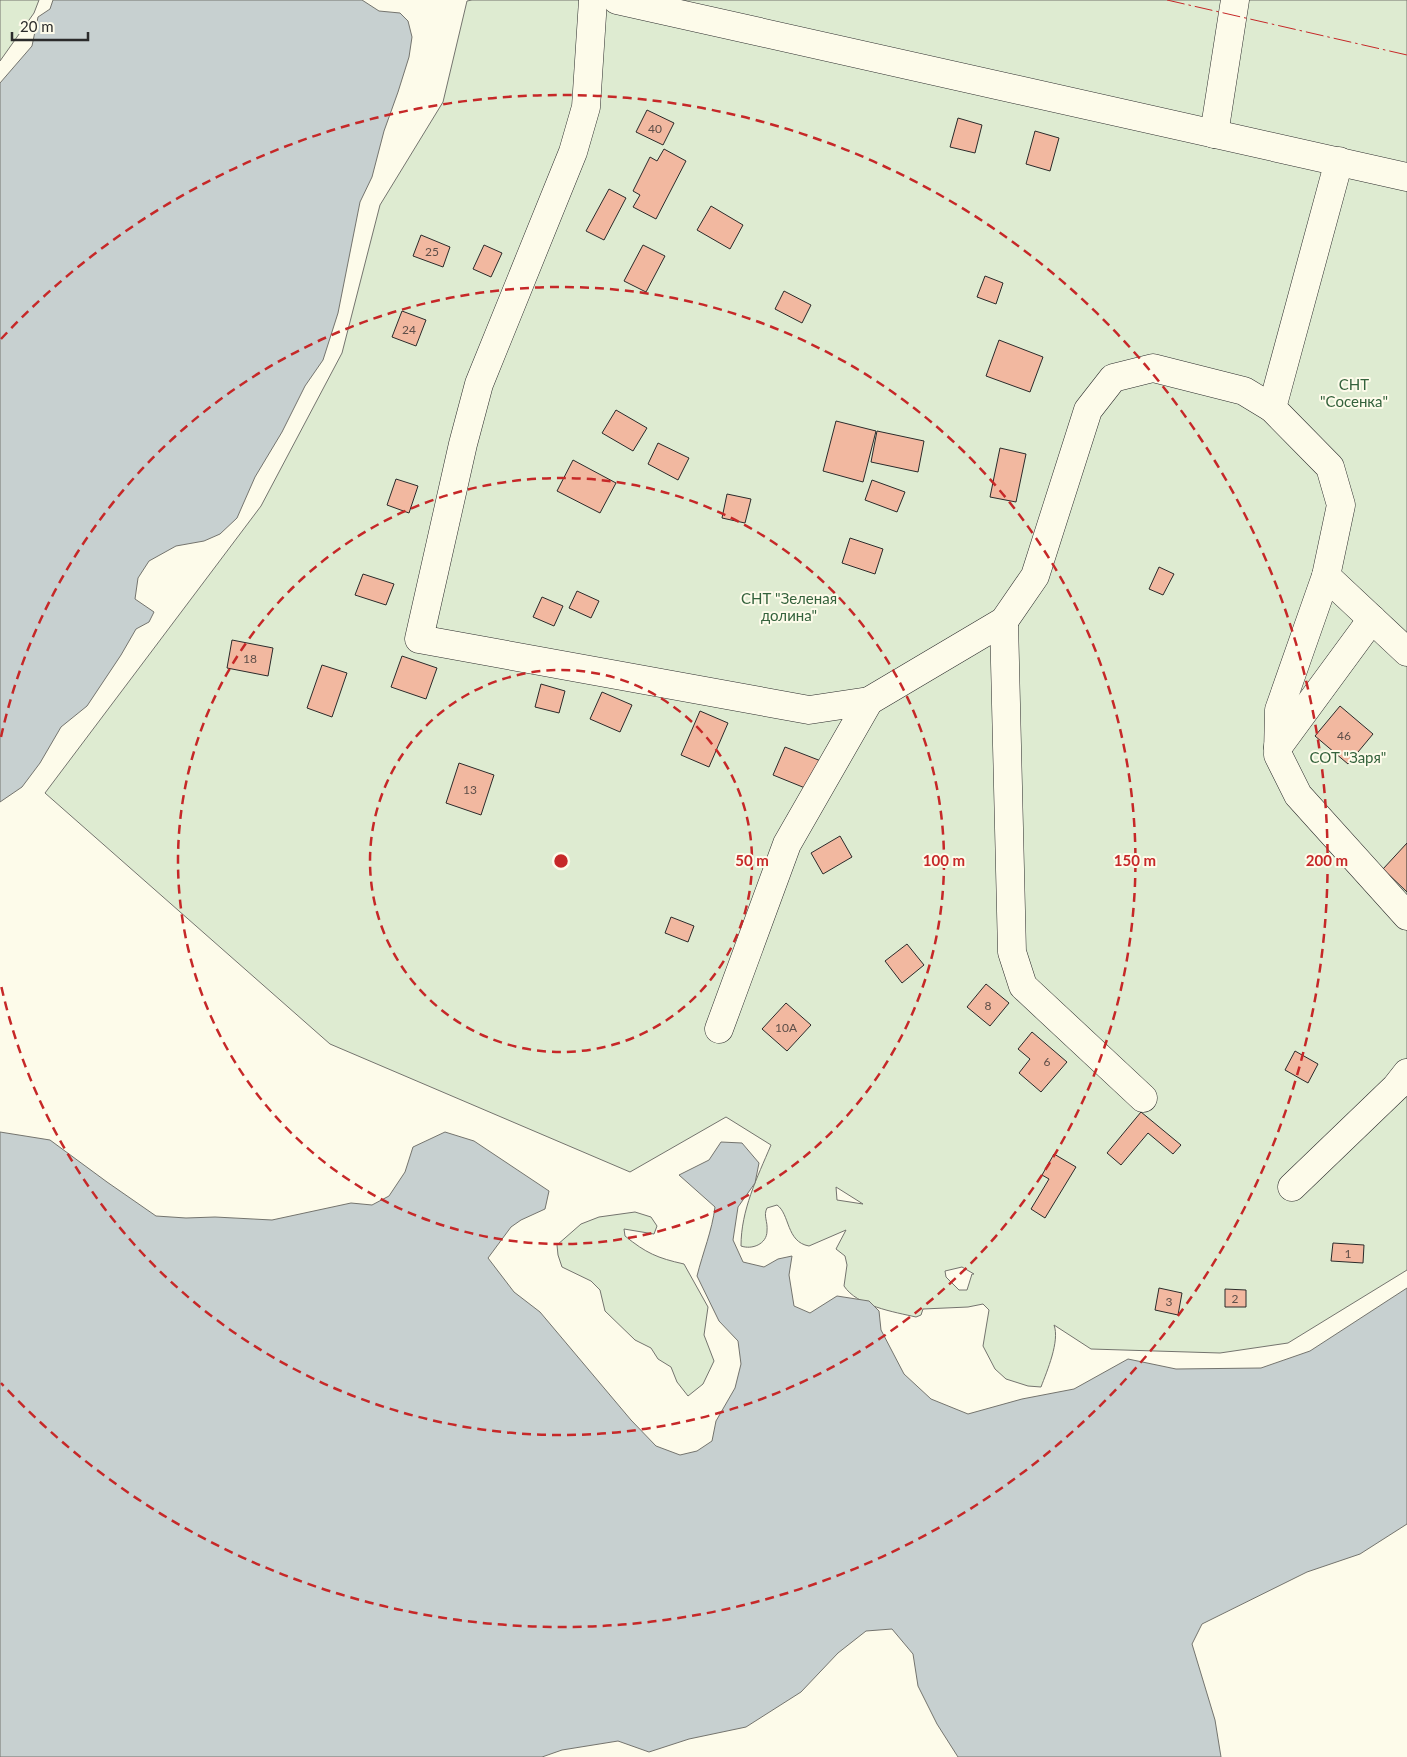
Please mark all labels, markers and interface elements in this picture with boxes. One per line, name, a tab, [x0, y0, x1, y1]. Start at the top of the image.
scale bar	[12, 10, 89, 42]
text: 20 m	[20, 17, 54, 35]
house number: 40	[648, 121, 662, 136]
house number: 25	[425, 244, 439, 259]
house number: 24	[402, 322, 416, 337]
park label: СНТ "Сосенка"	[1320, 375, 1388, 410]
park label: СНТ "Зеленая долина"	[741, 589, 837, 624]
house number: 18	[243, 651, 257, 666]
house number: 46	[1337, 728, 1351, 743]
park label: СОТ "Заря"	[1310, 748, 1386, 766]
house number: 13	[463, 782, 477, 797]
text: 50 m	[735, 851, 769, 869]
text: 100 m	[923, 851, 965, 869]
text: 150 m	[1114, 851, 1156, 869]
text: 200 m	[1306, 851, 1348, 869]
centre of rings	[552, 852, 570, 870]
house number: 8	[985, 998, 992, 1013]
house number: 10А	[775, 1020, 798, 1035]
house number: 6	[1044, 1054, 1051, 1069]
house number: 1	[1345, 1246, 1352, 1261]
house number: 2	[1232, 1291, 1239, 1306]
house number: 3	[1166, 1294, 1173, 1309]

